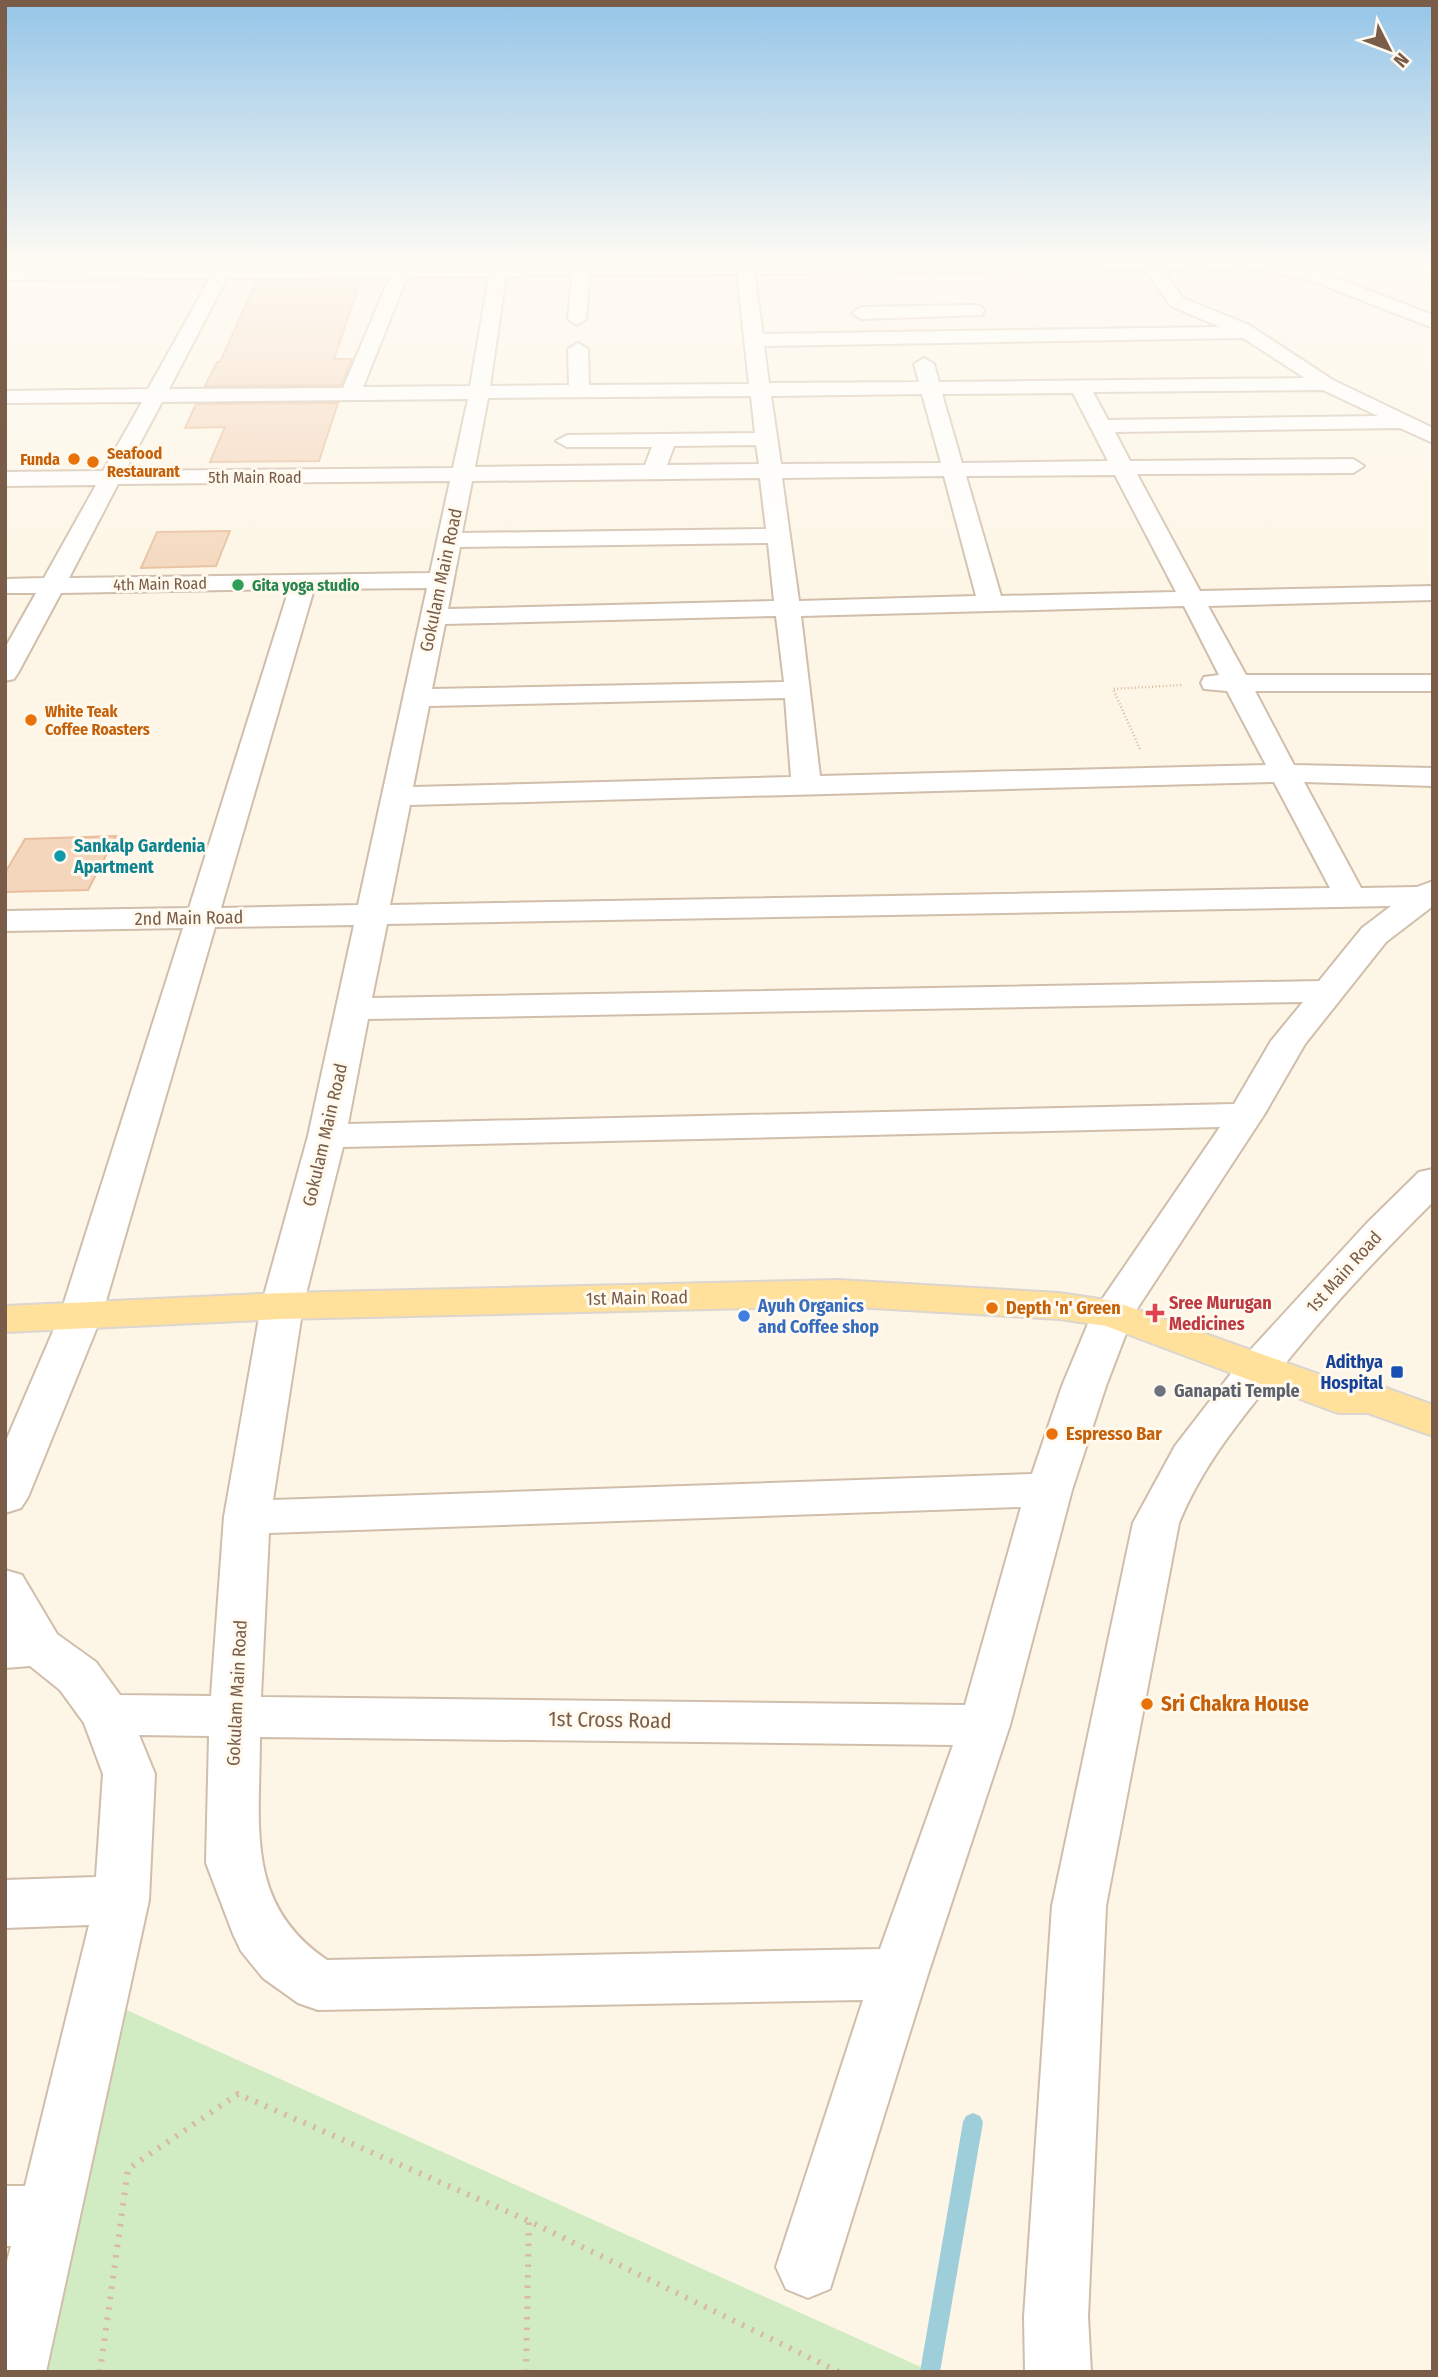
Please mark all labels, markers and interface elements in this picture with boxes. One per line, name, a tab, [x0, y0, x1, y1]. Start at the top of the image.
north arrow	[1354, 14, 1424, 84]
text: N	[1389, 48, 1414, 72]
place label: Seafood Restaurant	[107, 444, 180, 481]
place label: Funda	[20, 450, 60, 469]
marker: Funda	[66, 451, 82, 467]
marker: Seafood Restaurant	[85, 454, 101, 470]
street label: 5th Main Road	[208, 468, 302, 487]
street label: Gokulam Main Road	[415, 506, 467, 654]
street label: 4th Main Road	[113, 574, 207, 594]
place label: Gita yoga studio	[252, 576, 360, 595]
marker: Gita yoga studio	[230, 577, 246, 593]
place label: White Teak Coffee Roasters	[45, 702, 150, 739]
marker: White Teak Coffee Roasters	[23, 712, 39, 728]
place label: Sankalp Gardenia Apartment	[73, 835, 205, 878]
marker: Sankalp Gardenia Apartment	[52, 848, 68, 864]
street label: 2nd Main Road	[135, 906, 243, 930]
street label: Gokulam Main Road	[298, 1061, 352, 1209]
street label: 1st Main Road	[1302, 1227, 1386, 1317]
street label: 1st Main Road	[586, 1286, 688, 1310]
place label: Sree Murugan Medicines	[1169, 1292, 1272, 1335]
place label: Ayuh Organics and Coffee shop	[757, 1295, 879, 1338]
place label: Depth 'n' Green	[1006, 1297, 1121, 1319]
marker: Depth 'n' Green	[984, 1300, 1000, 1316]
marker: Sree Murugan Medicines	[1147, 1305, 1163, 1321]
marker: Ayuh Organics and Coffee shop	[736, 1308, 752, 1324]
place label: Adithya Hospital	[1320, 1351, 1383, 1394]
marker: Adithya Hospital	[1389, 1364, 1405, 1380]
place label: Ganapati Temple	[1174, 1380, 1300, 1402]
marker: Ganapati Temple	[1152, 1383, 1168, 1399]
place label: Espresso Bar	[1066, 1423, 1162, 1445]
marker: Espresso Bar	[1044, 1426, 1060, 1442]
street label: Gokulam Main Road	[222, 1619, 252, 1767]
place label: Sri Chakra House	[1161, 1691, 1309, 1717]
marker: Sri Chakra House	[1139, 1696, 1155, 1712]
street label: 1st Cross Road	[548, 1706, 672, 1734]

